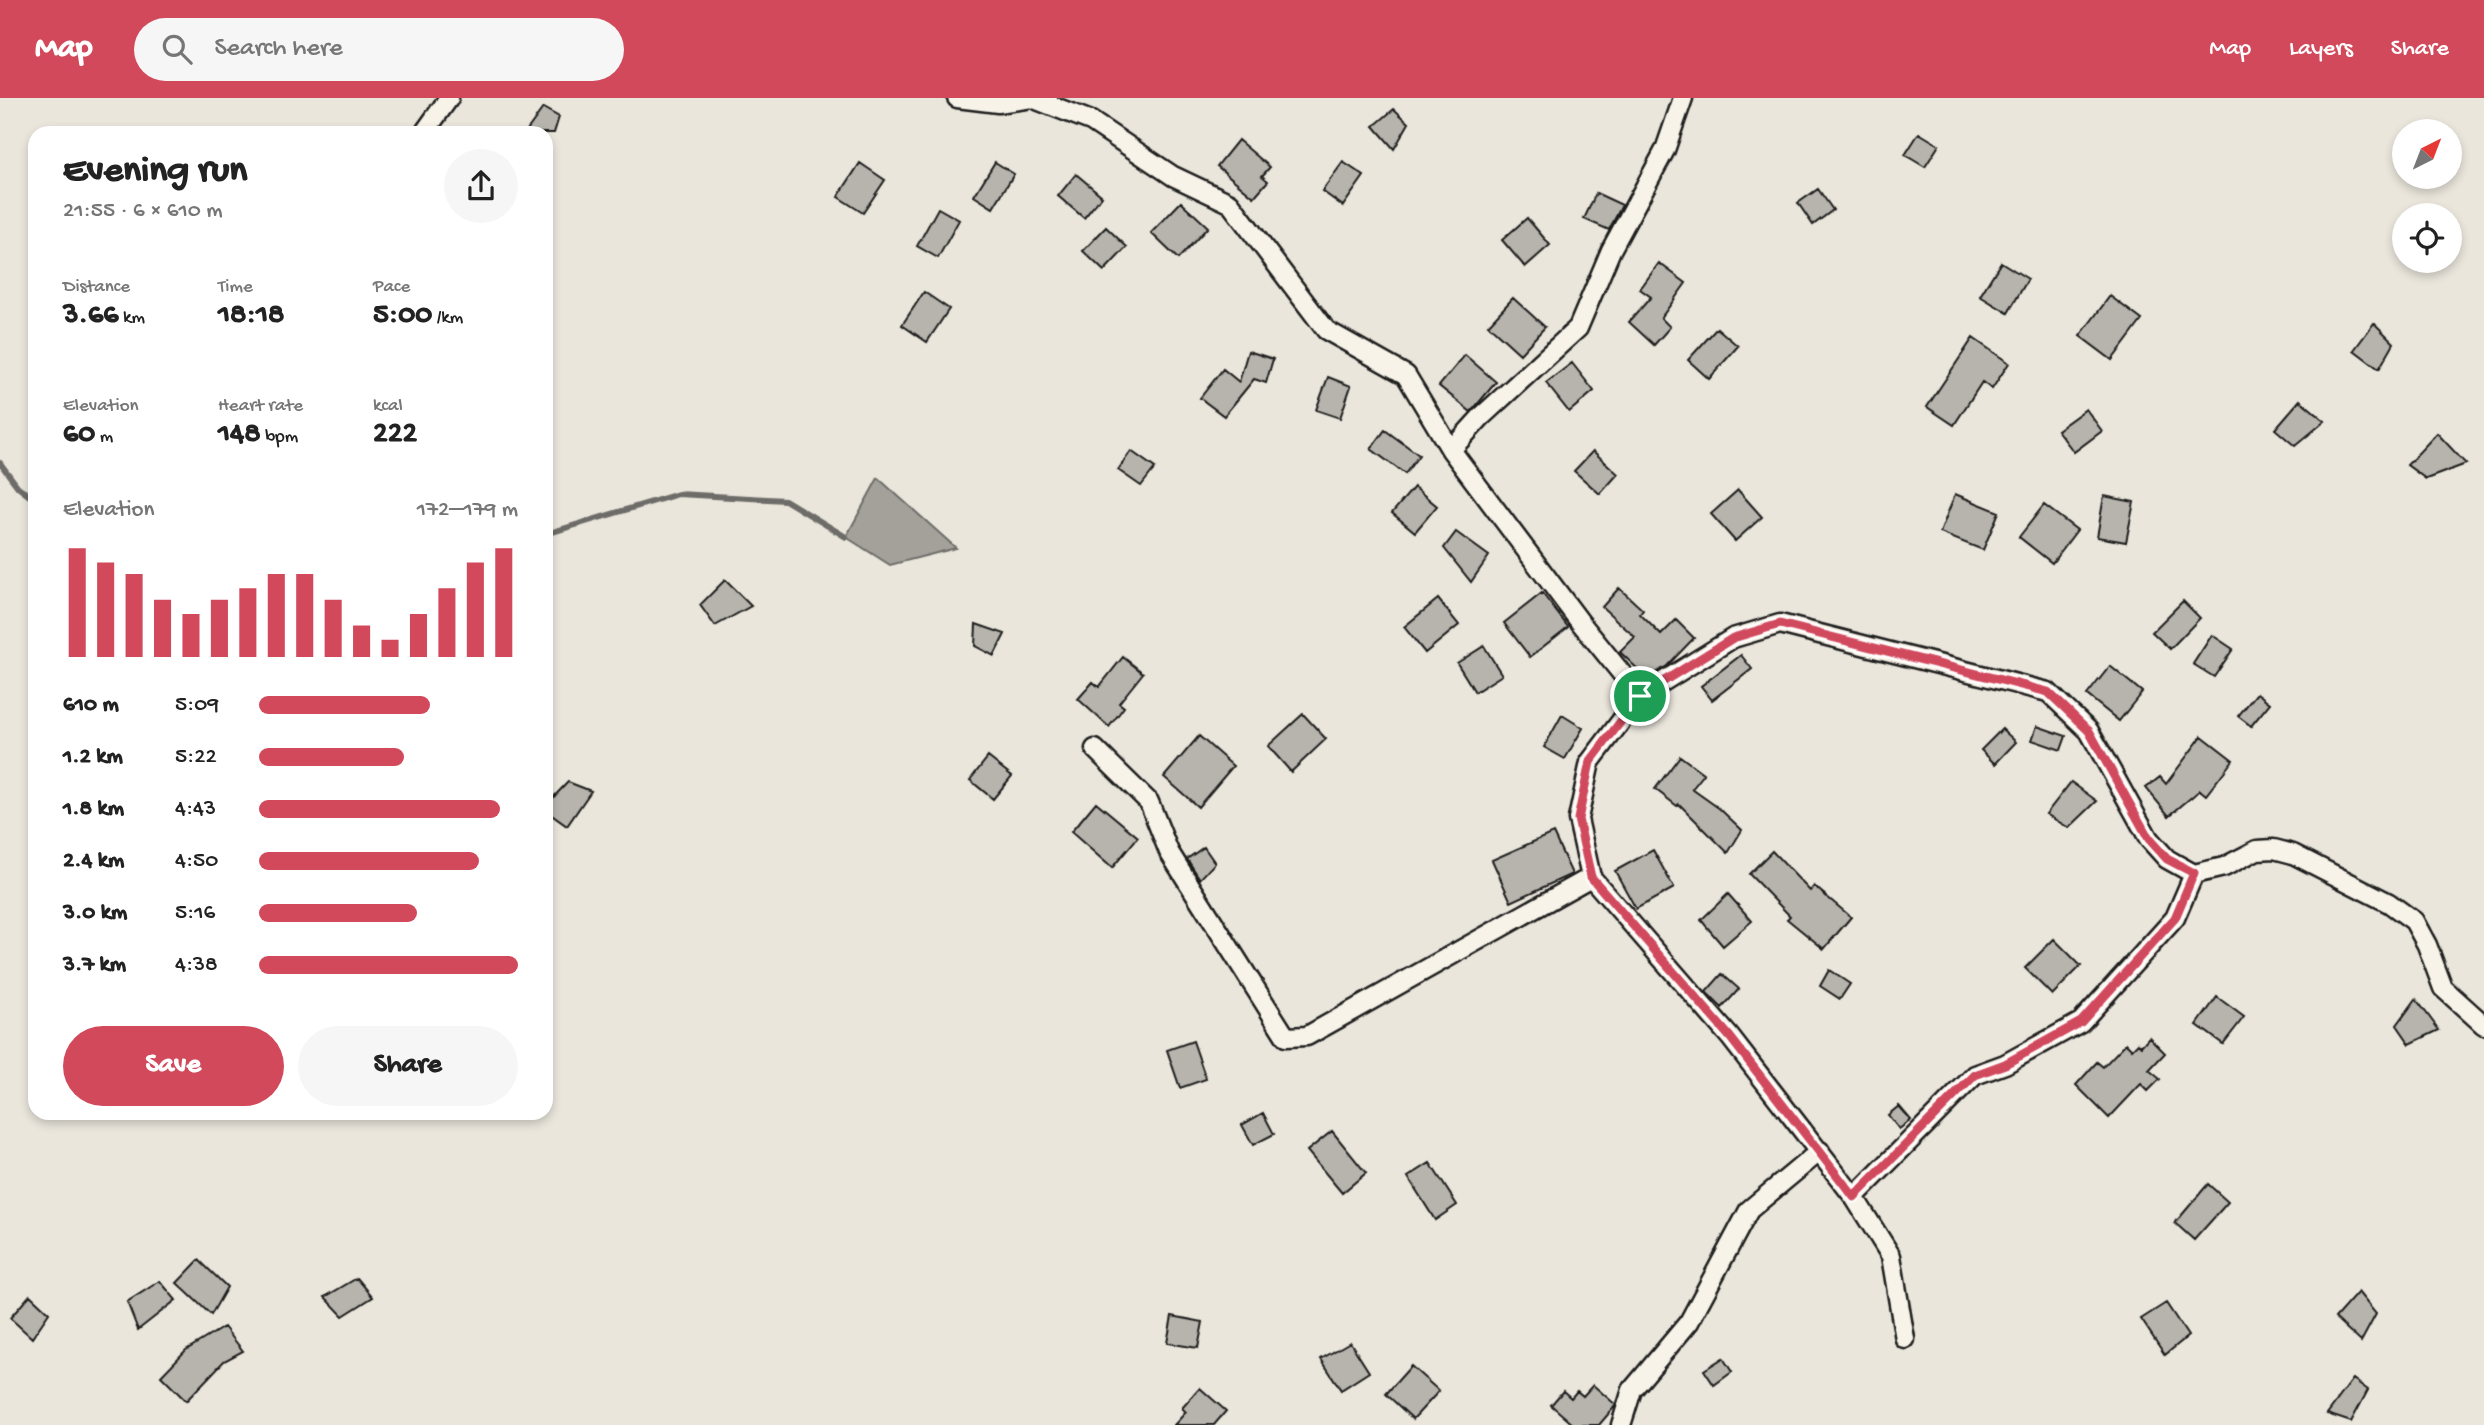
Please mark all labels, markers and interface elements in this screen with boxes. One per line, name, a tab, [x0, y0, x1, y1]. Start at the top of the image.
search box	[134, 18, 624, 81]
text: Map	[35, 30, 92, 68]
icon: search	[158, 30, 196, 68]
text: Search here	[214, 34, 343, 65]
text: Map	[2209, 35, 2251, 64]
text: Layers	[2289, 35, 2353, 64]
text: Share	[2391, 35, 2449, 64]
north arrow	[2392, 119, 2462, 189]
map controls	[2392, 119, 2462, 273]
button: share	[444, 149, 518, 223]
text: Evening run	[63, 150, 247, 194]
text: 21:55 · 6 × 610 m	[63, 198, 223, 225]
button: locate	[2392, 203, 2462, 273]
text: Distance	[63, 276, 130, 299]
text: Time	[218, 276, 253, 299]
text: Pace	[373, 276, 410, 299]
text: 3.66	[63, 299, 118, 334]
text: 18:18	[218, 299, 285, 334]
text: 5:00	[373, 299, 432, 334]
text: km	[118, 307, 145, 330]
text: /km	[432, 307, 463, 330]
text: Elevation	[63, 395, 139, 418]
text: Heart rate	[218, 395, 303, 418]
text: kcal	[373, 395, 403, 418]
text: 60	[63, 418, 95, 453]
text: 148	[218, 418, 261, 453]
text: 222	[373, 418, 417, 453]
text: m	[95, 426, 113, 449]
text: bpm	[261, 426, 298, 449]
text: Elevation	[63, 497, 154, 524]
text: 172–179 m	[417, 497, 518, 524]
pin	[1610, 666, 1670, 726]
icon: arrive	[1621, 677, 1659, 715]
text: 610 m	[63, 692, 119, 719]
text: 5:09	[175, 692, 219, 719]
text: 1.2 km	[63, 744, 123, 771]
text: 5:22	[175, 744, 217, 771]
text: 1.8 km	[63, 796, 124, 823]
text: 4:43	[175, 796, 216, 823]
text: 2.4 km	[63, 848, 124, 875]
text: 4:50	[175, 848, 218, 875]
text: 3.0 km	[63, 900, 127, 927]
text: 5:16	[175, 900, 215, 927]
text: 3.7 km	[63, 952, 126, 979]
text: 4:38	[175, 952, 218, 979]
button: Save	[63, 1026, 284, 1106]
button: Share	[298, 1026, 518, 1106]

